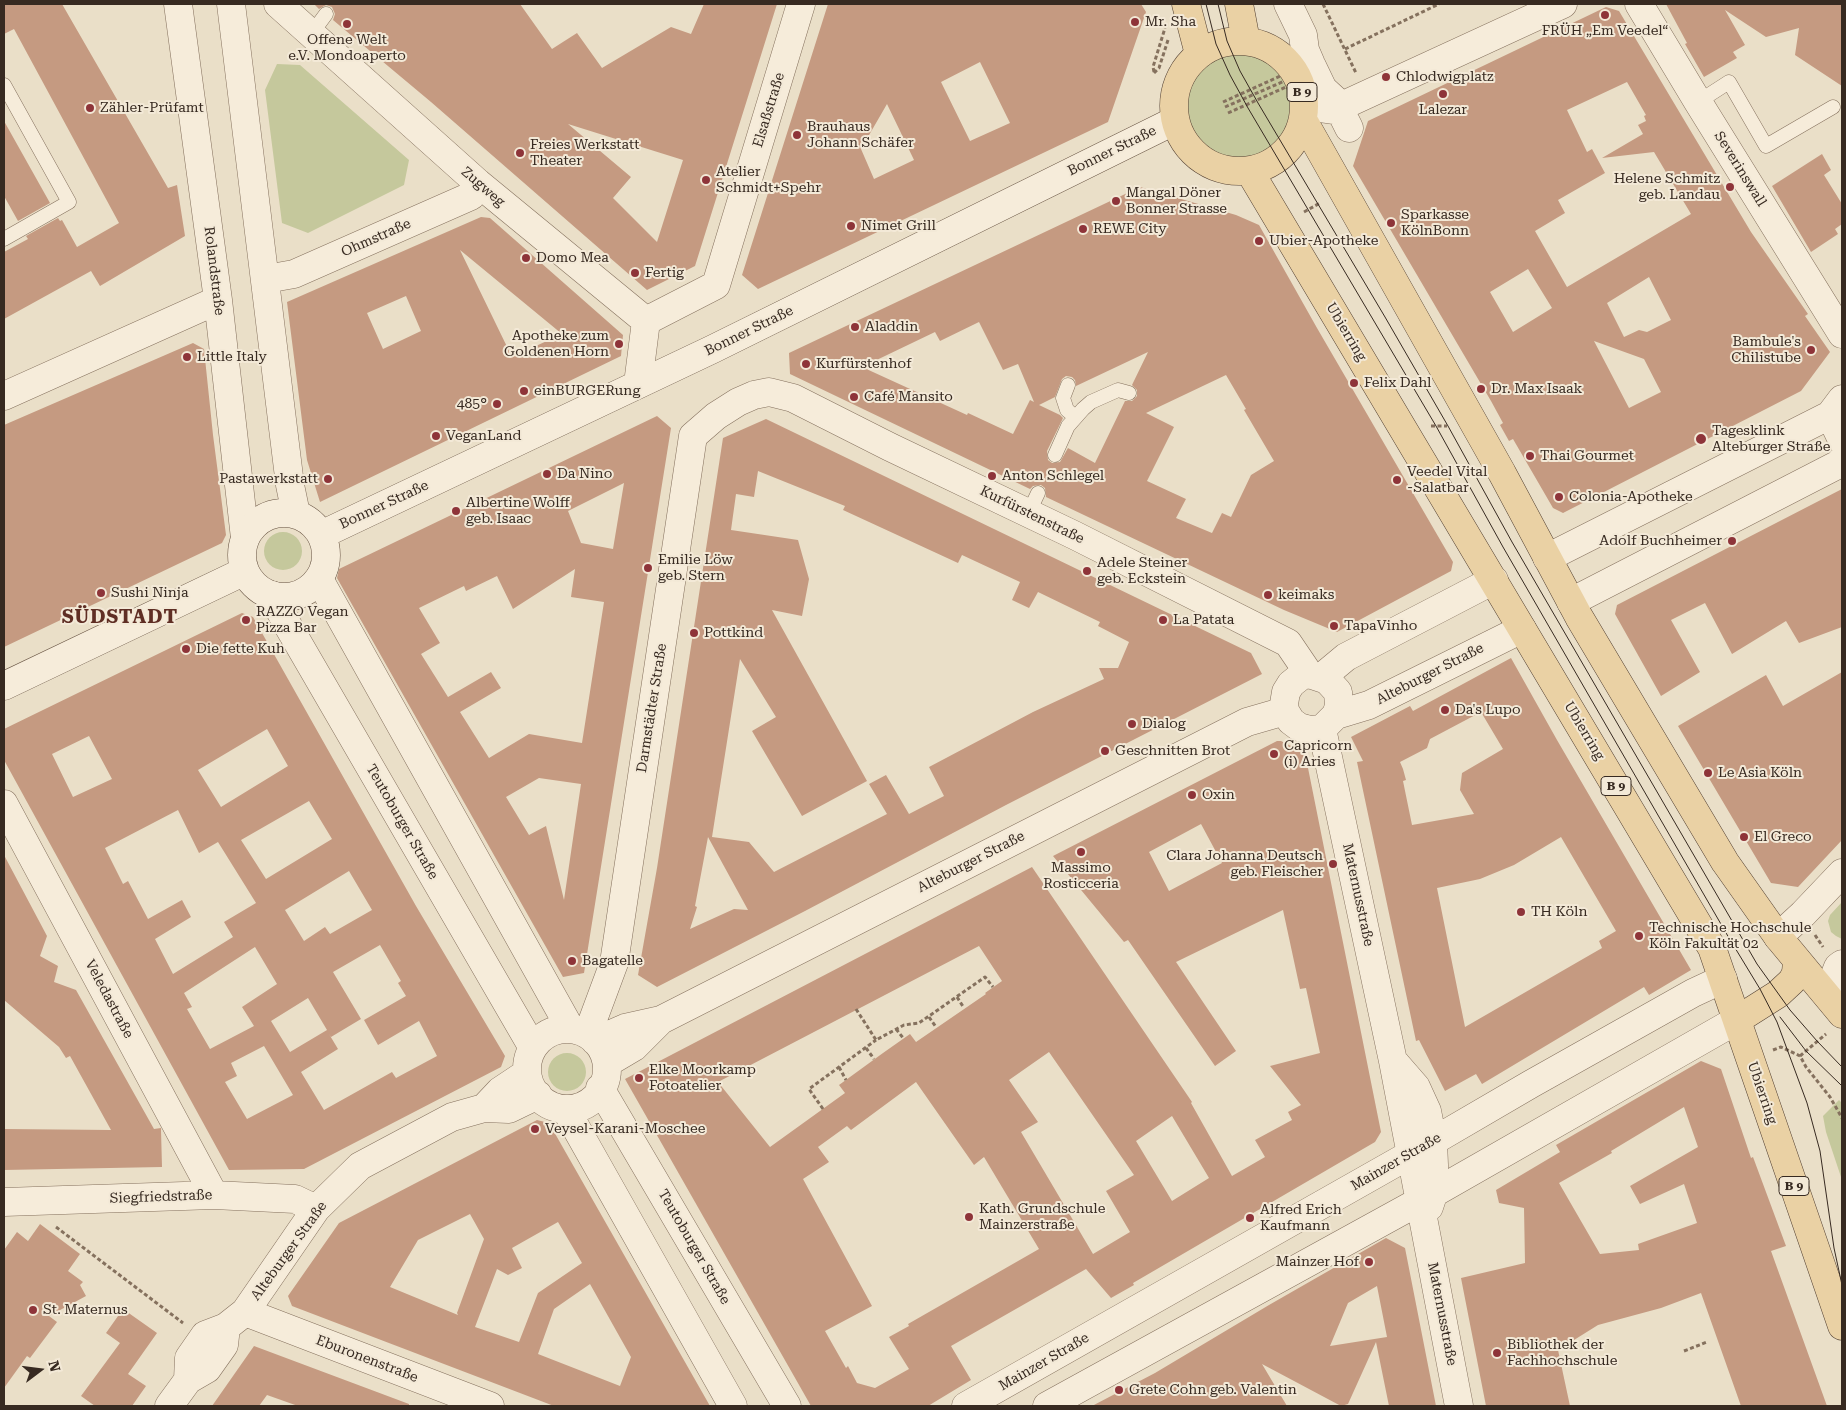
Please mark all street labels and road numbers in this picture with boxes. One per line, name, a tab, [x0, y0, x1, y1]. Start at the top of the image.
street label: Elsaßstraße	[750, 70, 788, 150]
road number: B 9	[1287, 82, 1317, 101]
street label: Bonner Straße	[1065, 122, 1159, 180]
street label: Severinswall	[1710, 128, 1770, 210]
street label: Zugweg	[458, 163, 508, 211]
street label: Ohmstraße	[339, 215, 413, 261]
street label: Rolandstraße	[200, 226, 228, 316]
street label: Ubierring	[1322, 300, 1370, 364]
street label: Bonner Straße	[702, 302, 796, 360]
street label: Bonner Straße	[337, 477, 431, 533]
street label: Kurfürstenstraße	[977, 482, 1087, 548]
street label: Alteburger Straße	[1373, 640, 1487, 708]
street label: Darmstädter Straße	[633, 642, 671, 774]
street label: Ubierring	[1560, 699, 1608, 763]
street label: Teutoburger Straße	[362, 762, 442, 882]
road number: B 9	[1601, 776, 1631, 796]
street label: Alteburger Straße	[914, 828, 1028, 896]
street label: Maternusstraße	[1339, 842, 1377, 948]
street label: Veledastraße	[81, 957, 137, 1041]
street label: Ubierring	[1743, 1059, 1781, 1127]
street label: Mainzer Straße	[1348, 1129, 1444, 1195]
road number: B 9	[1779, 1176, 1809, 1196]
street label: Siegfriedstraße	[109, 1187, 213, 1207]
street label: Teutoburger Straße	[654, 1187, 734, 1307]
street label: Alteburger Straße	[247, 1198, 331, 1304]
street label: Maternusstraße	[1424, 1261, 1460, 1367]
street label: Mainzer Straße	[996, 1329, 1092, 1395]
street label: Eburonenstraße	[313, 1332, 421, 1386]

